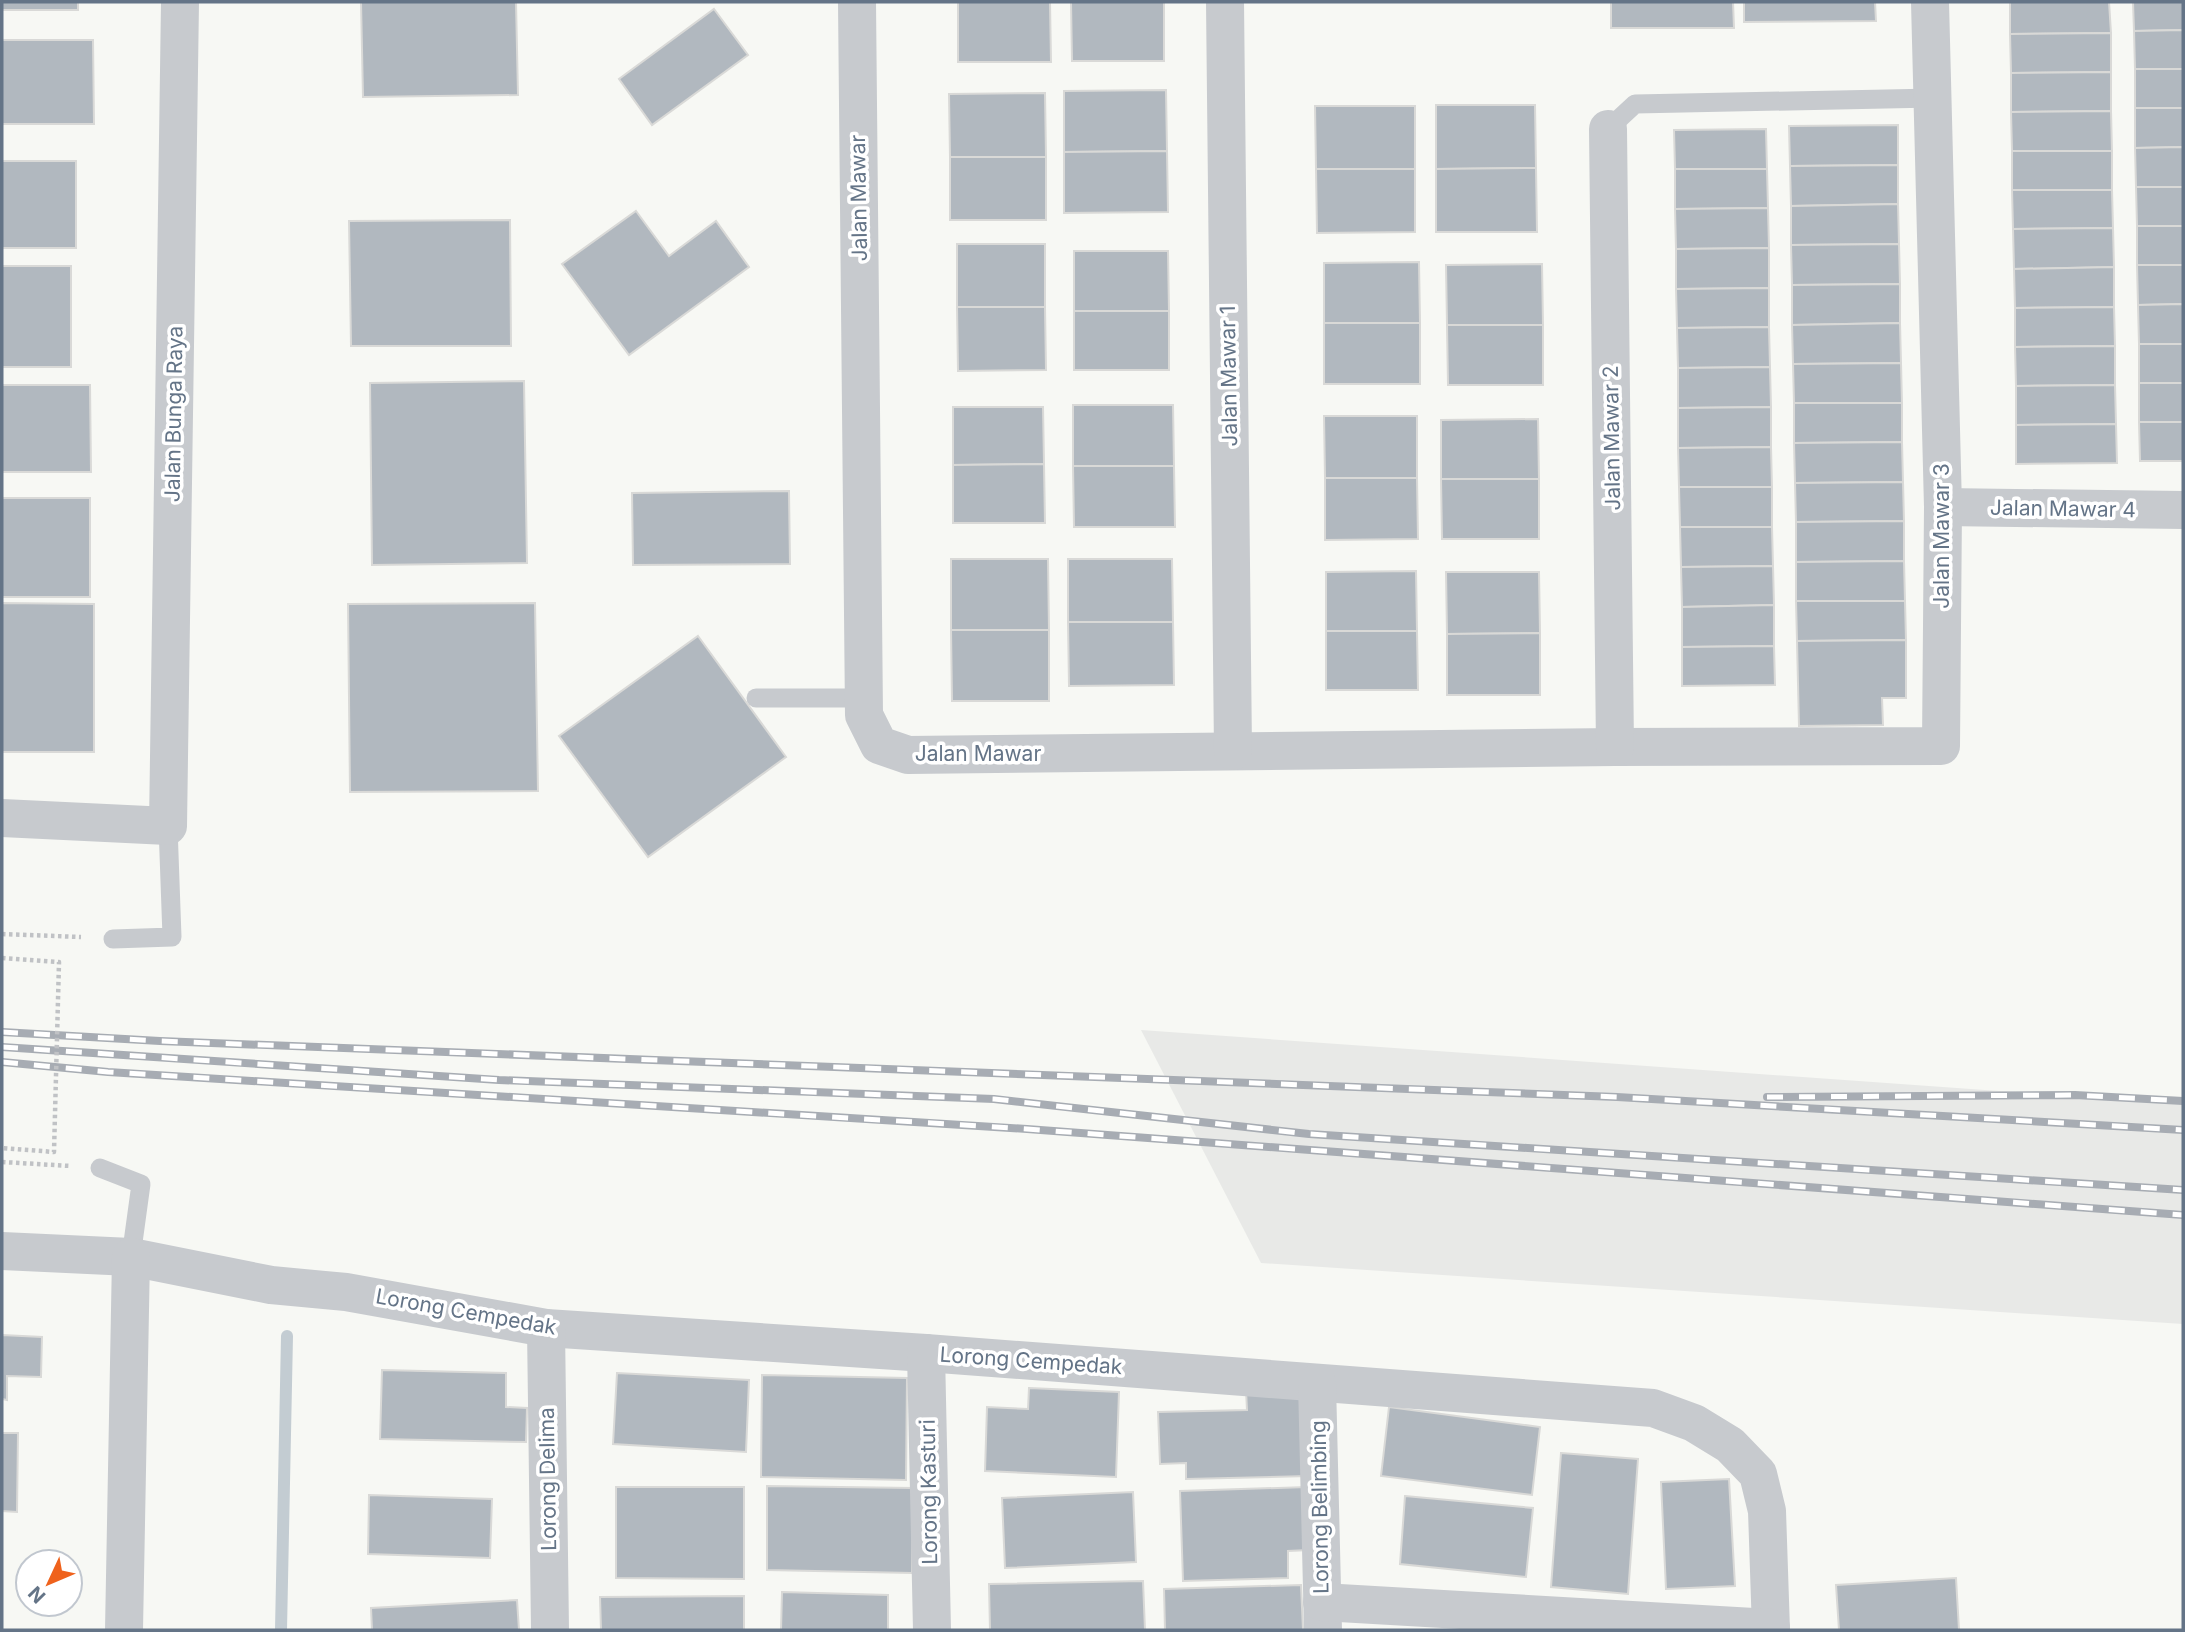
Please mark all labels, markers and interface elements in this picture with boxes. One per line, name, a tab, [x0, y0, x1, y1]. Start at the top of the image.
street label: Jalan Mawar	[845, 134, 872, 262]
street label: Jalan Mawar 1	[1215, 305, 1242, 447]
street label: Jalan Bunga Raya	[159, 326, 188, 502]
street label: Jalan Mawar 2	[1598, 365, 1625, 511]
street label: Jalan Mawar 3	[1929, 463, 1954, 609]
street label: Jalan Mawar 4	[1990, 495, 2136, 522]
street label: Jalan Mawar	[915, 741, 1041, 766]
street label: Lorong Cempedak	[374, 1283, 559, 1340]
street label: Lorong Cempedak	[939, 1342, 1124, 1379]
street label: Lorong Delima	[534, 1407, 561, 1551]
street label: Lorong Kasturi	[915, 1419, 942, 1565]
street label: Lorong Belimbing	[1305, 1420, 1334, 1594]
north arrow	[14, 1548, 84, 1618]
text: N	[24, 1581, 50, 1608]

